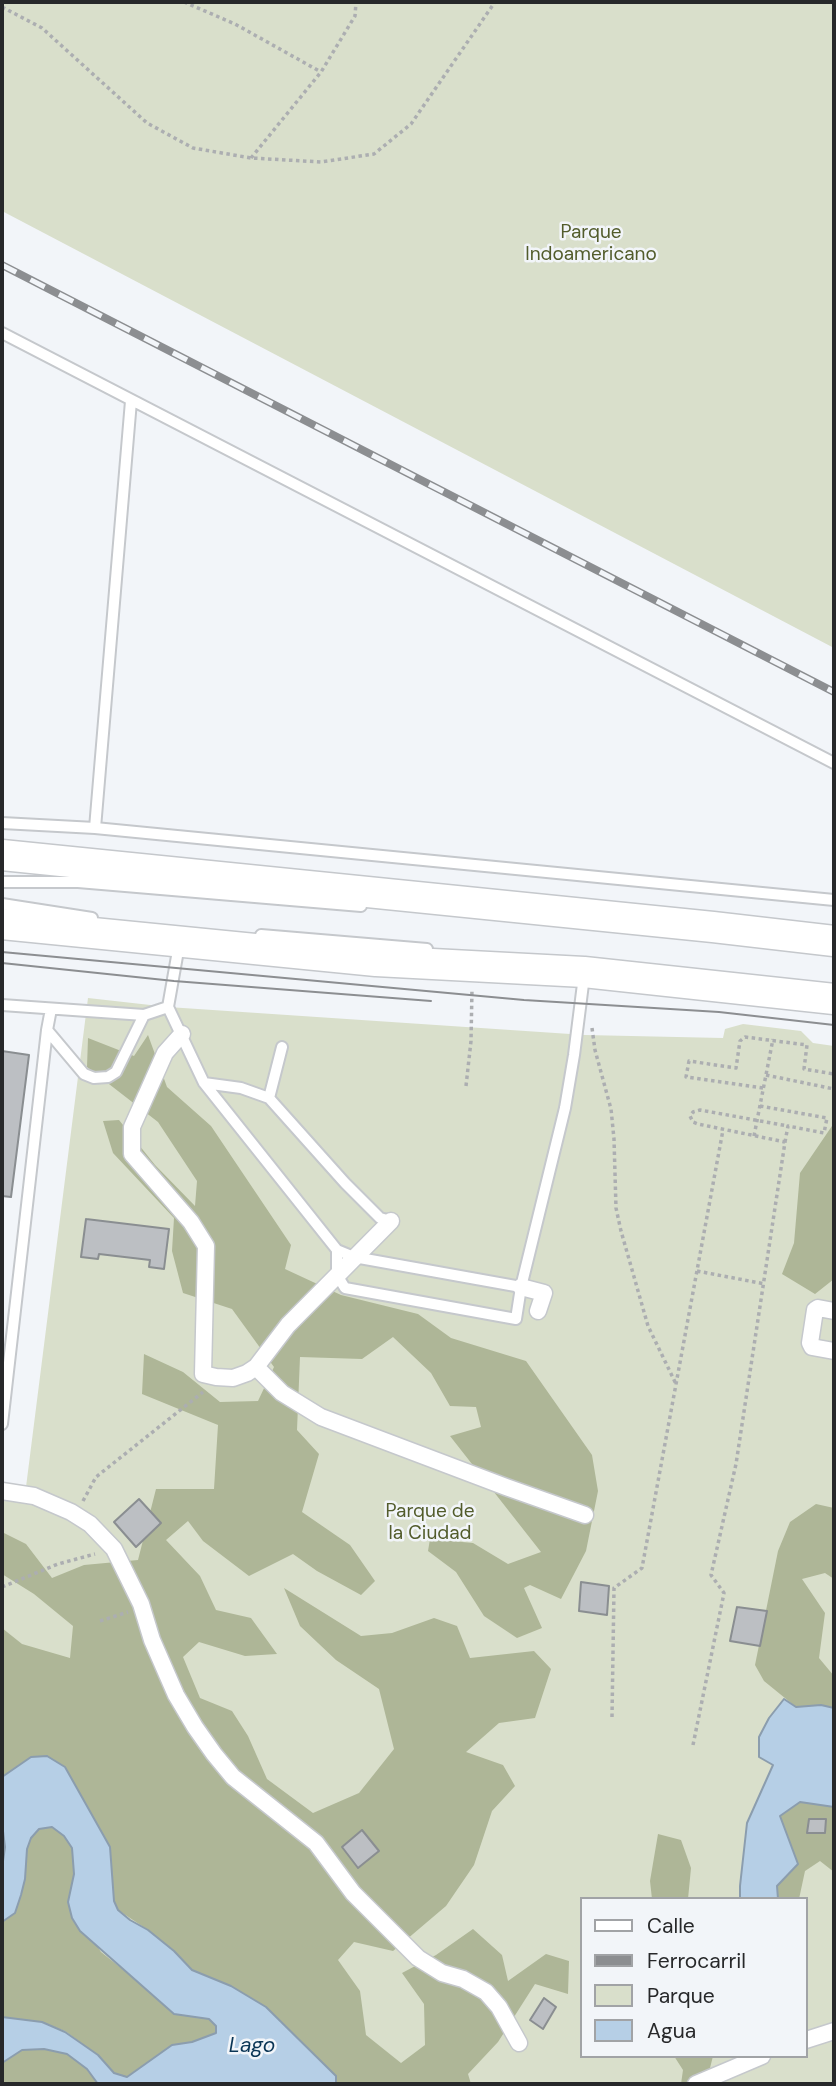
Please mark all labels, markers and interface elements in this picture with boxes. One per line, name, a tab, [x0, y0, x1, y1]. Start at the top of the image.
park label: Parque Indoamericano	[525, 222, 657, 266]
park label: Parque de la Ciudad	[386, 1501, 474, 1545]
legend	[580, 1897, 808, 2058]
text: Calle	[647, 1912, 695, 1940]
text: Ferrocarril	[647, 1947, 746, 1975]
text: Parque	[647, 1982, 715, 2010]
text: Agua	[647, 2017, 696, 2045]
water label: Lago	[229, 2033, 275, 2059]

